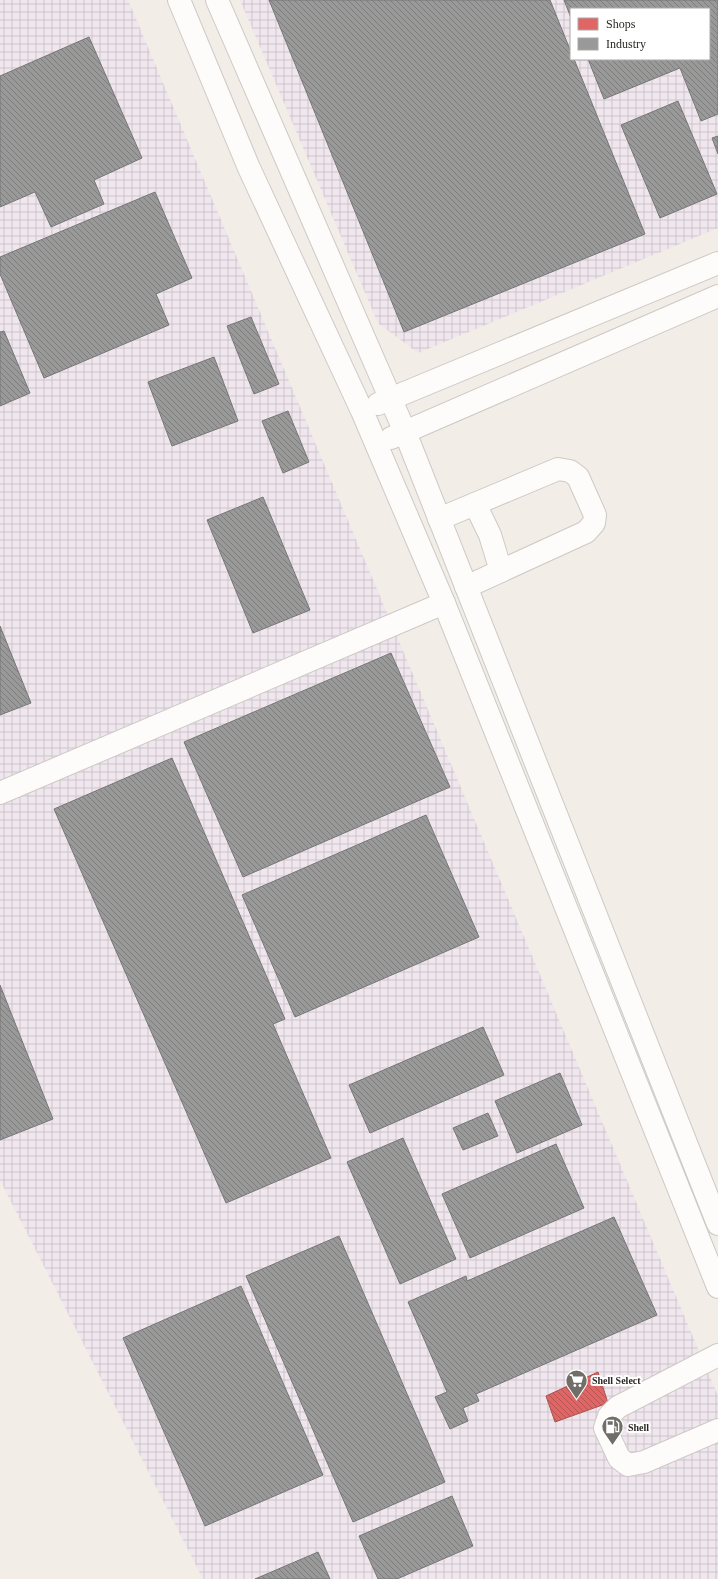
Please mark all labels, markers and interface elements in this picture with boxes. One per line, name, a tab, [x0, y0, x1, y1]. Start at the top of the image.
legend	[570, 8, 710, 60]
text: Shops	[606, 17, 636, 31]
text: Industry	[606, 37, 646, 51]
supermarket icon: Shell Select	[564, 1367, 590, 1400]
place label: Shell Select	[592, 1375, 641, 1386]
fuel station icon: Shell	[599, 1414, 625, 1447]
place label: Shell	[628, 1422, 649, 1433]

